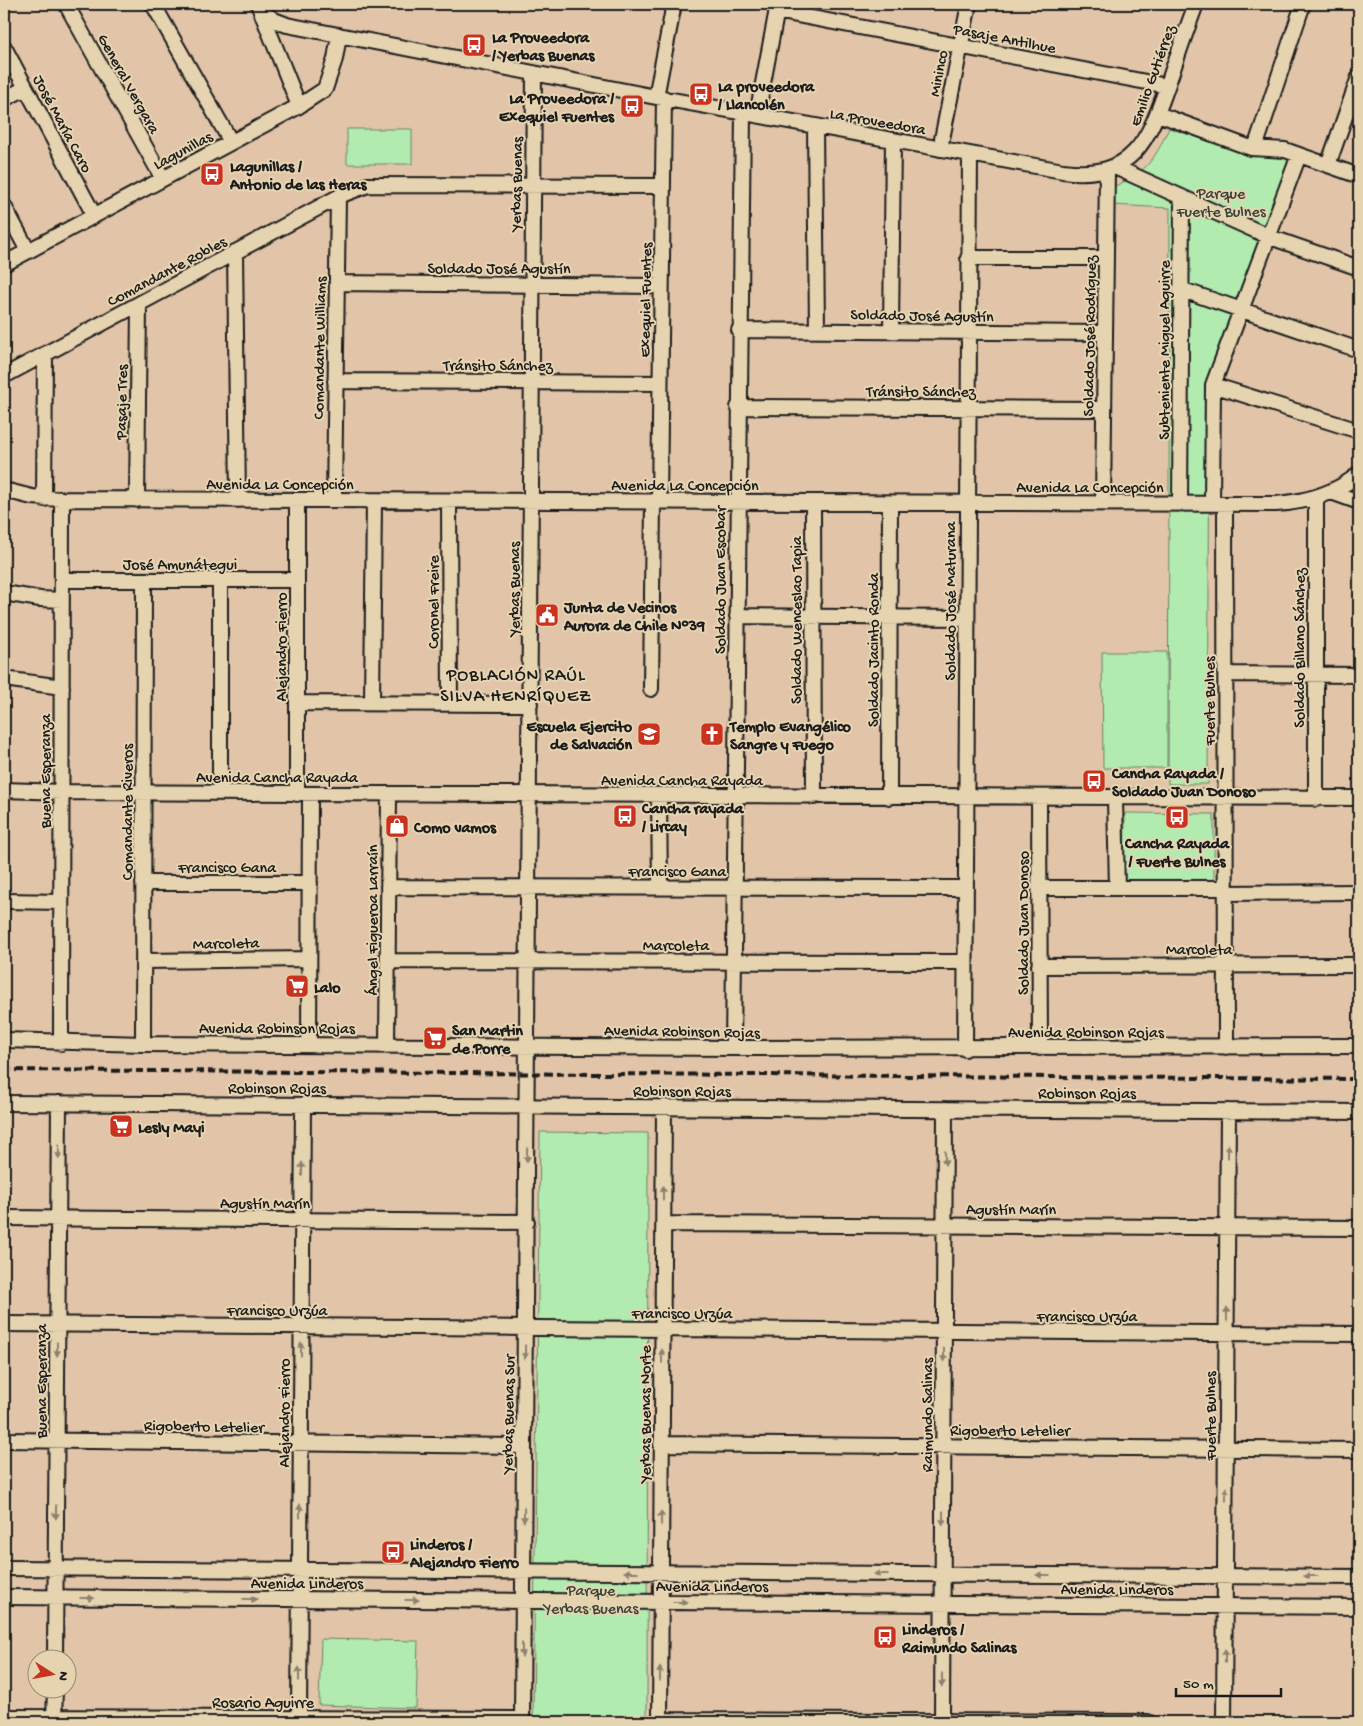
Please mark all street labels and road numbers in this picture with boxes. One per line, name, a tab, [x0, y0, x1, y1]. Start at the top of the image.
street label: Pasaje Antilhue	[950, 21, 1058, 60]
street label: Emilio Gutiérrez	[1127, 22, 1182, 129]
street label: General Vergara	[92, 31, 163, 139]
street label: Mininco	[927, 49, 954, 99]
street label: José María Caro	[27, 72, 95, 177]
street label: La Proveedora	[828, 106, 928, 141]
street label: Lagunillas	[151, 128, 217, 176]
street label: Yerbas Buenas	[508, 135, 529, 234]
street label: Comandante Robles	[105, 233, 231, 312]
street label: Exequiel Fuentes	[637, 241, 658, 358]
street label: Soldado José Rodríguez	[1081, 255, 1102, 417]
street label: Subteniente Miguel Aguirre	[1157, 260, 1176, 440]
street label: Soldado José Agustín	[427, 261, 571, 280]
street label: Comandante Williams	[311, 275, 332, 420]
street label: Soldado José Agustín	[850, 307, 994, 328]
street label: Tránsito Sánchez	[442, 358, 554, 377]
street label: Pasaje Tres	[113, 363, 134, 441]
street label: Tránsito Sánchez	[865, 384, 977, 403]
street label: Avenida La Concepción	[206, 477, 354, 496]
street label: Avenida La Concepción	[611, 478, 759, 497]
street label: Avenida La Concepción	[1016, 480, 1164, 499]
street label: Soldado Juan Escobar	[713, 505, 732, 654]
street label: Soldado José Maturana	[943, 521, 962, 680]
street label: Soldado Wenceslao Tapia	[789, 535, 808, 704]
street label: Yerbas Buenas	[507, 541, 526, 638]
street label: Coronel Freire	[426, 554, 445, 649]
street label: José Amunátegui	[123, 557, 237, 576]
street label: Soldado Billano Sánchez	[1292, 567, 1311, 728]
street label: Soldado Jacinto Ronda	[866, 572, 885, 727]
street label: Alejandro Fierro	[274, 592, 293, 702]
street label: Fuerte Bulnes	[1202, 655, 1221, 747]
street label: Buena Esperanza	[38, 713, 57, 829]
street label: Comandante Riveros	[120, 743, 139, 880]
street label: Avenida Cancha Rayada	[196, 770, 359, 789]
street label: Avenida Cancha Rayada	[601, 773, 764, 792]
street label: Ángel Figueroa Larraín	[364, 844, 384, 995]
street label: Soldado Juan Donoso	[1016, 851, 1035, 995]
street label: Francisco Gana	[177, 860, 277, 879]
street label: Francisco Gana	[627, 864, 727, 883]
street label: Marcoleta	[193, 935, 261, 956]
street label: Marcoleta	[643, 938, 710, 957]
street label: Marcoleta	[1166, 942, 1233, 961]
street label: Avenida Robinson Rojas	[199, 1021, 356, 1040]
street label: Avenida Robinson Rojas	[604, 1023, 761, 1044]
street label: Avenida Robinson Rojas	[1008, 1025, 1165, 1044]
street label: Robinson Rojas	[228, 1081, 327, 1100]
street label: Robinson Rojas	[633, 1084, 732, 1103]
street label: Robinson Rojas	[1038, 1086, 1137, 1105]
street label: Agustín Marín	[220, 1196, 310, 1215]
street label: Agustín Marín	[966, 1202, 1056, 1221]
street label: Francisco Urzúa	[225, 1303, 329, 1322]
street label: Francisco Urzúa	[630, 1306, 734, 1325]
street label: Francisco Urzúa	[1035, 1309, 1139, 1328]
street label: Buena Esperanza	[34, 1323, 53, 1439]
street label: Yerbas Buenas Norte	[638, 1344, 657, 1485]
street label: Yerbas Buenas Sur	[500, 1353, 521, 1476]
street label: Raimundo Salinas	[920, 1357, 939, 1472]
street label: Alejandro Fierro	[277, 1358, 296, 1468]
street label: Fuerte Bulnes	[1203, 1370, 1222, 1462]
street label: Rigoberto Letelier	[144, 1418, 265, 1439]
street label: Rigoberto Letelier	[950, 1423, 1071, 1442]
street label: Avenida Linderos	[251, 1576, 364, 1595]
street label: Avenida Linderos	[656, 1579, 769, 1598]
street label: Avenida Linderos	[1061, 1582, 1174, 1601]
street label: Rosario Aguirre	[212, 1695, 315, 1714]

